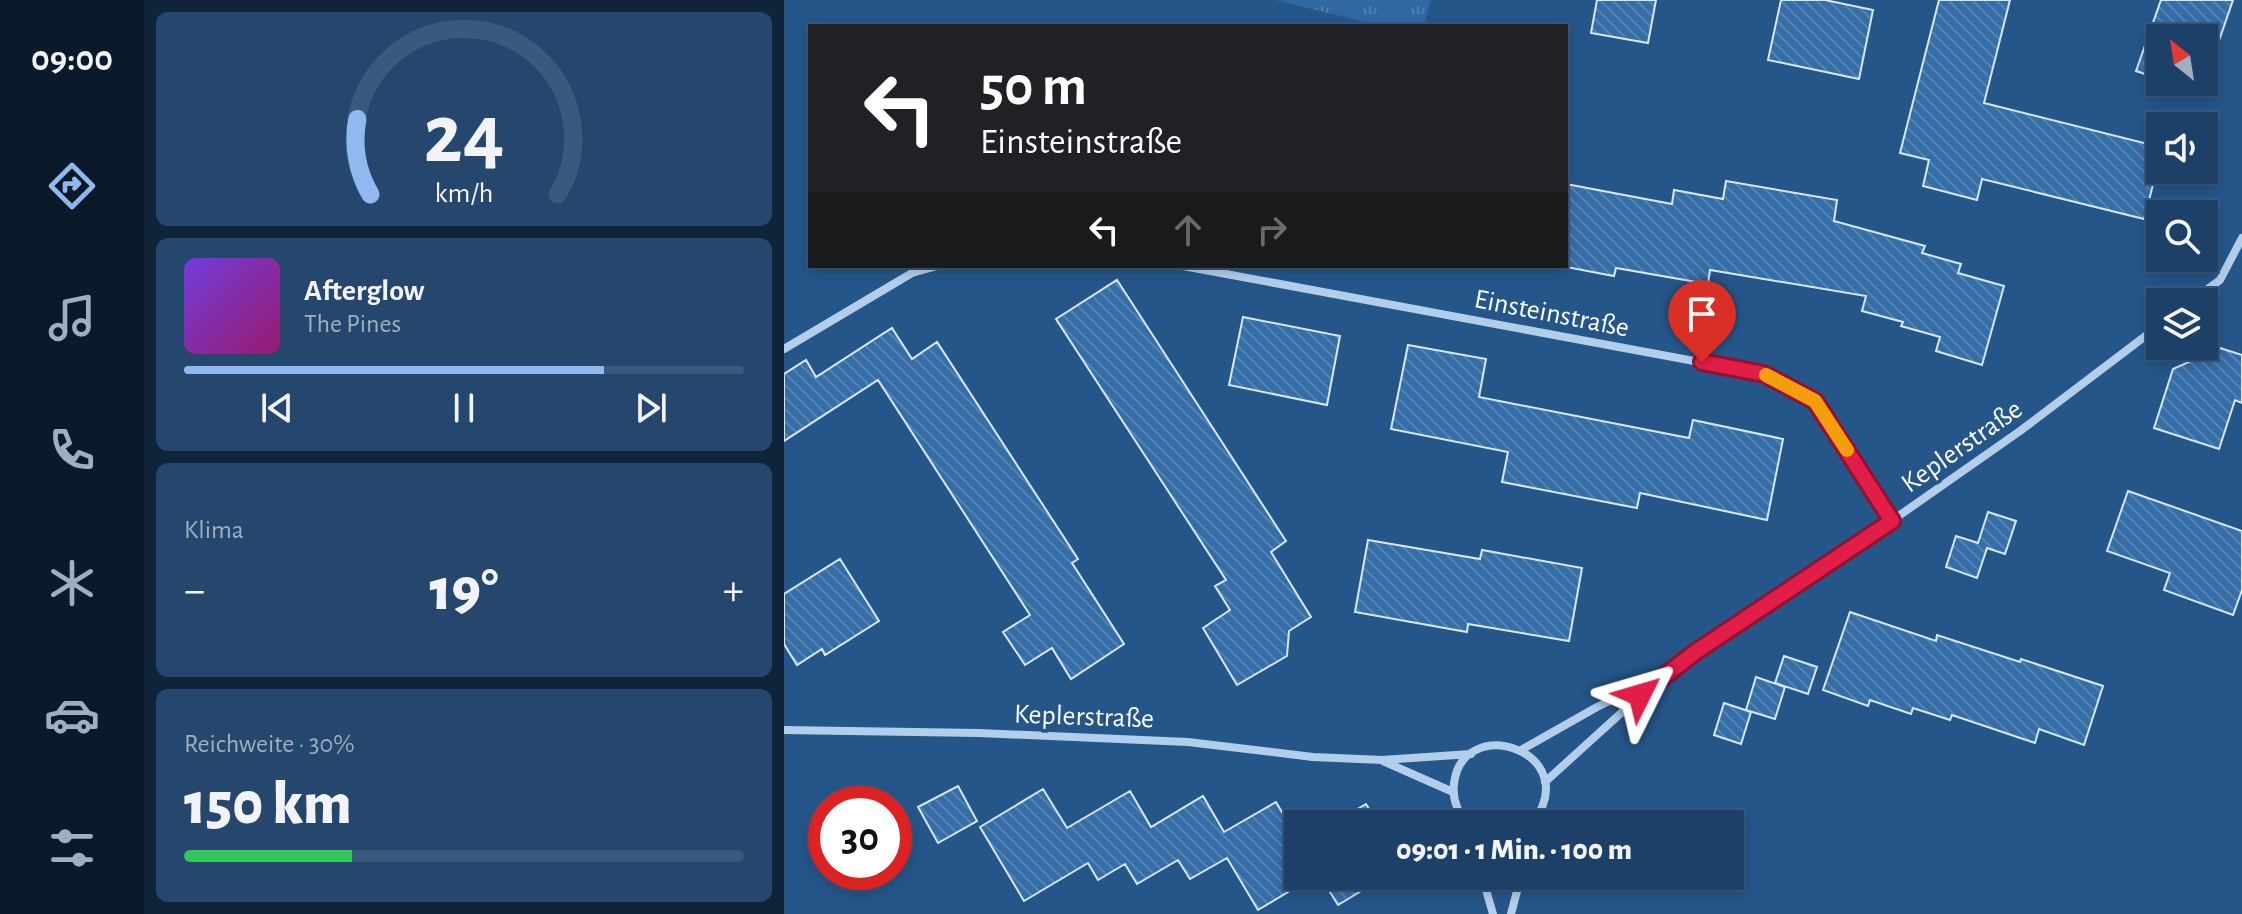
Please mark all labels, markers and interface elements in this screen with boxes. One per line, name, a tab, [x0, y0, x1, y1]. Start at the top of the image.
north arrow	[2146, 24, 2218, 96]
map controls	[2146, 24, 2218, 360]
text: 09:00	[31, 41, 113, 77]
icon: left	[848, 56, 952, 160]
text: 50 m	[980, 59, 1087, 115]
text: 24	[423, 93, 505, 177]
button: sound	[2146, 112, 2218, 184]
text: Einsteinstraße	[980, 124, 1182, 160]
icon: directions	[44, 158, 100, 214]
text: km/h	[435, 179, 493, 208]
button: search	[2146, 200, 2218, 272]
icon: left	[1082, 208, 1126, 252]
icon: ahead	[1166, 208, 1210, 252]
icon: right	[1250, 208, 1294, 252]
text: Afterglow	[304, 276, 425, 306]
pin	[1668, 280, 1736, 362]
street label: Einsteinstraße	[1472, 285, 1631, 343]
button: layers	[2146, 288, 2218, 360]
icon: music	[44, 290, 100, 346]
icon: arrive	[1680, 292, 1724, 336]
text: The Pines	[304, 311, 401, 337]
icon: previous	[255, 386, 299, 430]
icon: pause	[442, 386, 486, 430]
icon: next	[629, 386, 673, 430]
street label: Keplerstraße	[1897, 395, 2028, 498]
icon: phone	[44, 422, 100, 478]
text: Klima	[184, 517, 244, 543]
icon: climate	[44, 555, 100, 611]
text: 19°	[430, 561, 498, 621]
text: −	[184, 569, 205, 613]
text: +	[723, 569, 744, 613]
position arrow	[1598, 653, 1682, 737]
icon: car	[44, 687, 100, 743]
street label: Keplerstraße	[1013, 701, 1154, 733]
text: Reichweite · 30%	[184, 731, 355, 757]
text: 150 km	[184, 775, 352, 835]
speed limit sign: 30	[808, 786, 912, 890]
icon: filters	[44, 820, 100, 876]
text: 09:01 · 1 Min. · 100 m	[1396, 835, 1632, 865]

